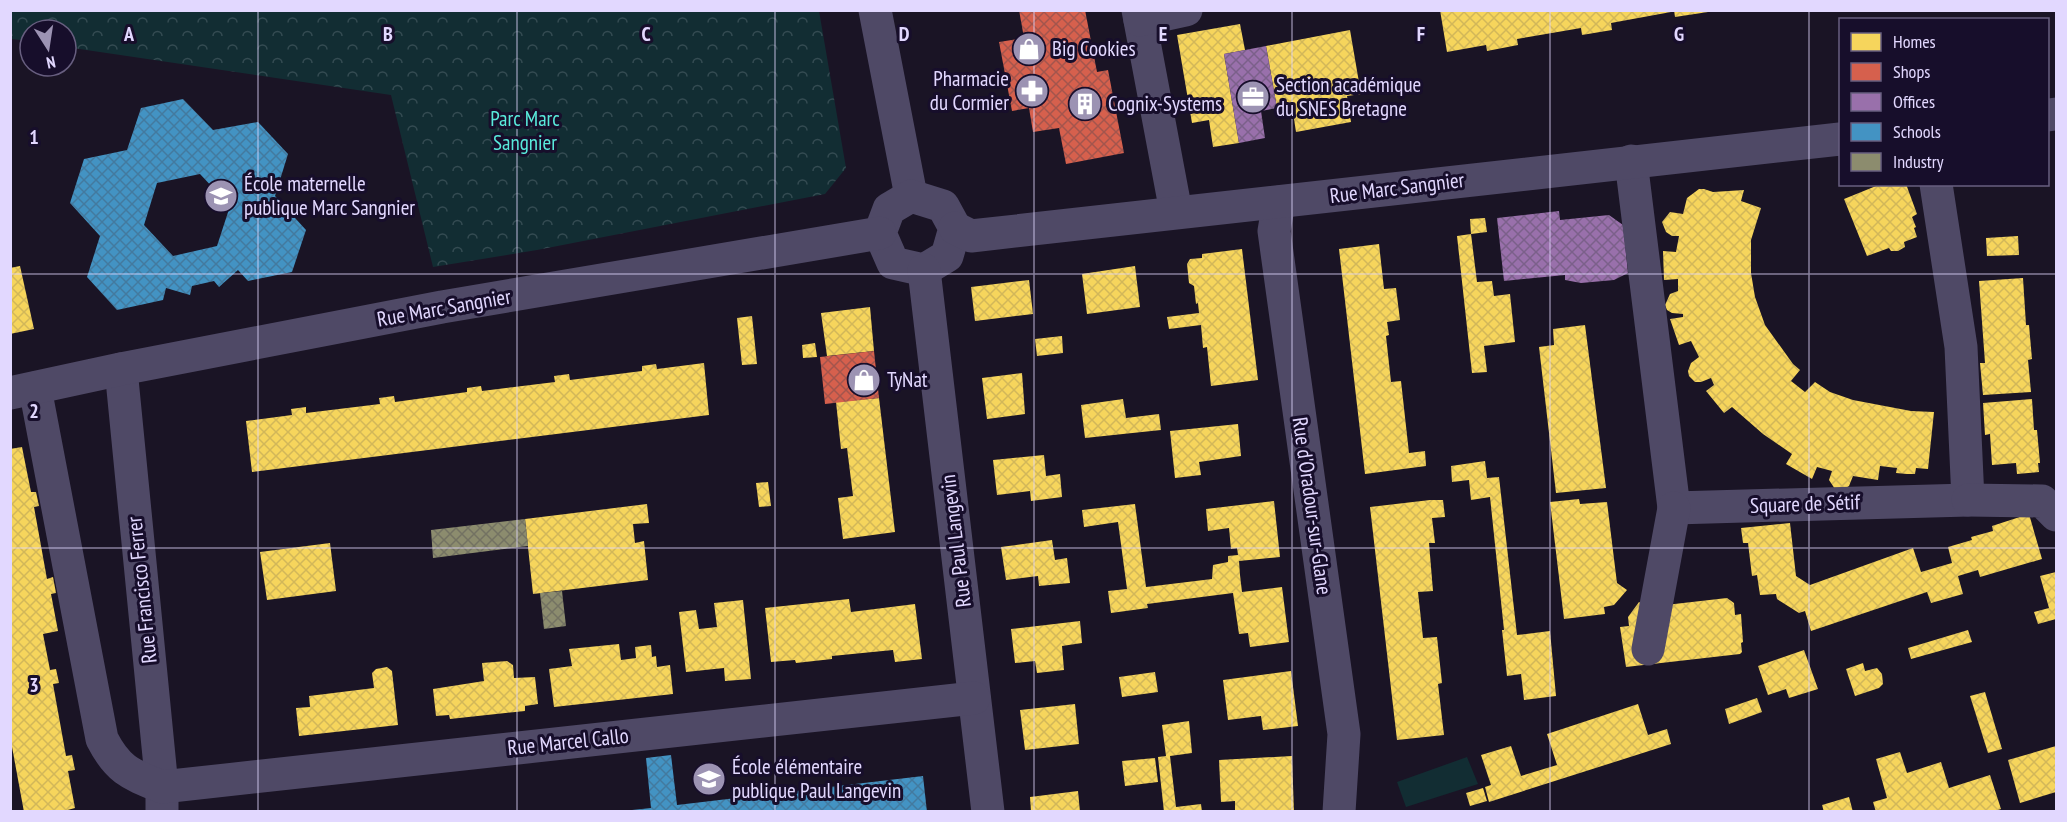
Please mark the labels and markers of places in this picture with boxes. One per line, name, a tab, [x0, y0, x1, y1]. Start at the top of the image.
shop icon: Big Cookies	[1011, 31, 1047, 67]
place label: Big Cookies	[1052, 35, 1136, 62]
place label: Pharmacie du Cormier	[930, 65, 1009, 116]
place label: Section académique du SNES Bretagne	[1276, 71, 1421, 122]
pharmacy icon: Pharmacie du Cormier	[1014, 73, 1050, 109]
office icon: Section académique du SNES Bretagne	[1235, 79, 1271, 115]
building icon: Cognix-Systems	[1067, 86, 1103, 122]
place label: Cognix-Systems	[1108, 90, 1222, 117]
place label: École maternelle publique Marc Sangnier	[244, 170, 415, 221]
school or university icon: École maternelle publique Marc Sangnier	[203, 178, 239, 214]
shop icon: TyNat	[846, 362, 882, 398]
place label: TyNat	[887, 366, 928, 393]
place label: École élémentaire publique Paul Langevin	[732, 753, 901, 804]
school or university icon: École élémentaire publique Paul Langevin	[691, 761, 727, 797]

